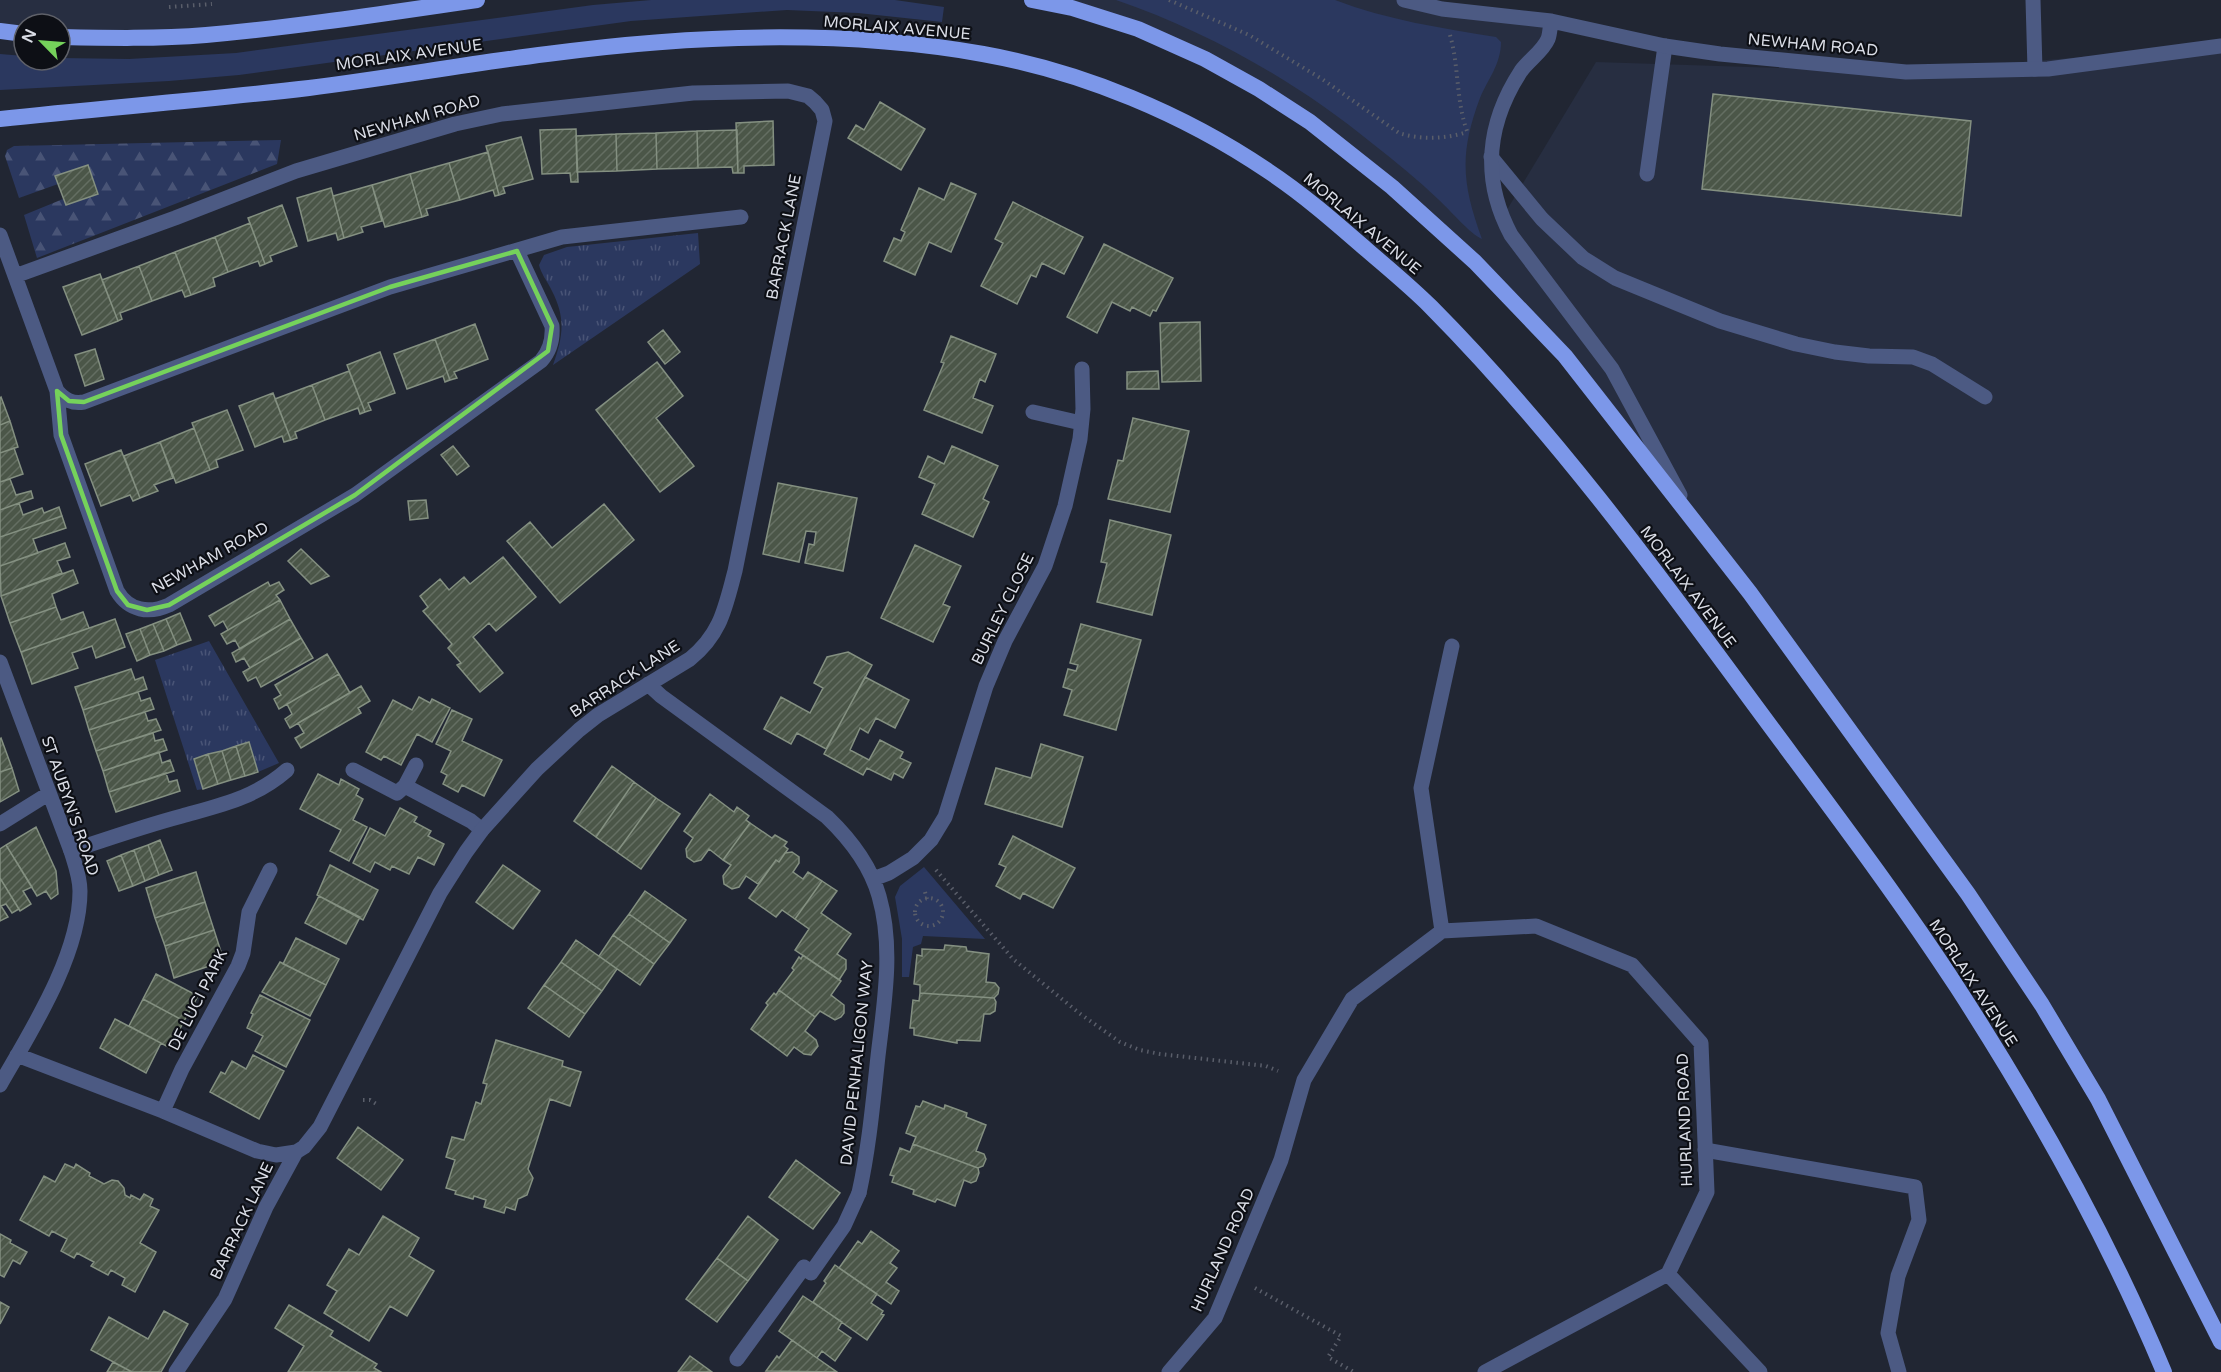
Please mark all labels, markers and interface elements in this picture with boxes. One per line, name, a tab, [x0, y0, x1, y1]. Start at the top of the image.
north arrow	[12, 12, 72, 72]
street label: MORLAIX AVENUE	[822, 12, 972, 44]
text: N	[18, 26, 41, 46]
street label: NEWHAM ROAD	[1747, 29, 1879, 61]
street label: MORLAIX AVENUE	[334, 35, 484, 75]
street label: NEWHAM ROAD	[351, 90, 483, 146]
street label: MORLAIX AVENUE	[1299, 169, 1425, 279]
street label: BARRACK LANE	[762, 173, 806, 301]
street label: NEWHAM ROAD	[148, 518, 272, 598]
street label: MORLAIX AVENUE	[1636, 522, 1740, 652]
street label: BURLEY CLOSE	[967, 550, 1039, 668]
street label: BARRACK LANE	[566, 636, 684, 722]
street label: ST AUBYN'S ROAD	[37, 734, 103, 878]
street label: MORLAIX AVENUE	[1924, 916, 2022, 1050]
street label: DE LUCI PARK	[164, 946, 232, 1054]
street label: DAVID PENHALIGON WAY	[836, 960, 878, 1166]
street label: HURLAND ROAD	[1673, 1053, 1697, 1187]
street label: BARRACK LANE	[206, 1159, 278, 1283]
street label: HURLAND ROAD	[1187, 1185, 1259, 1315]

